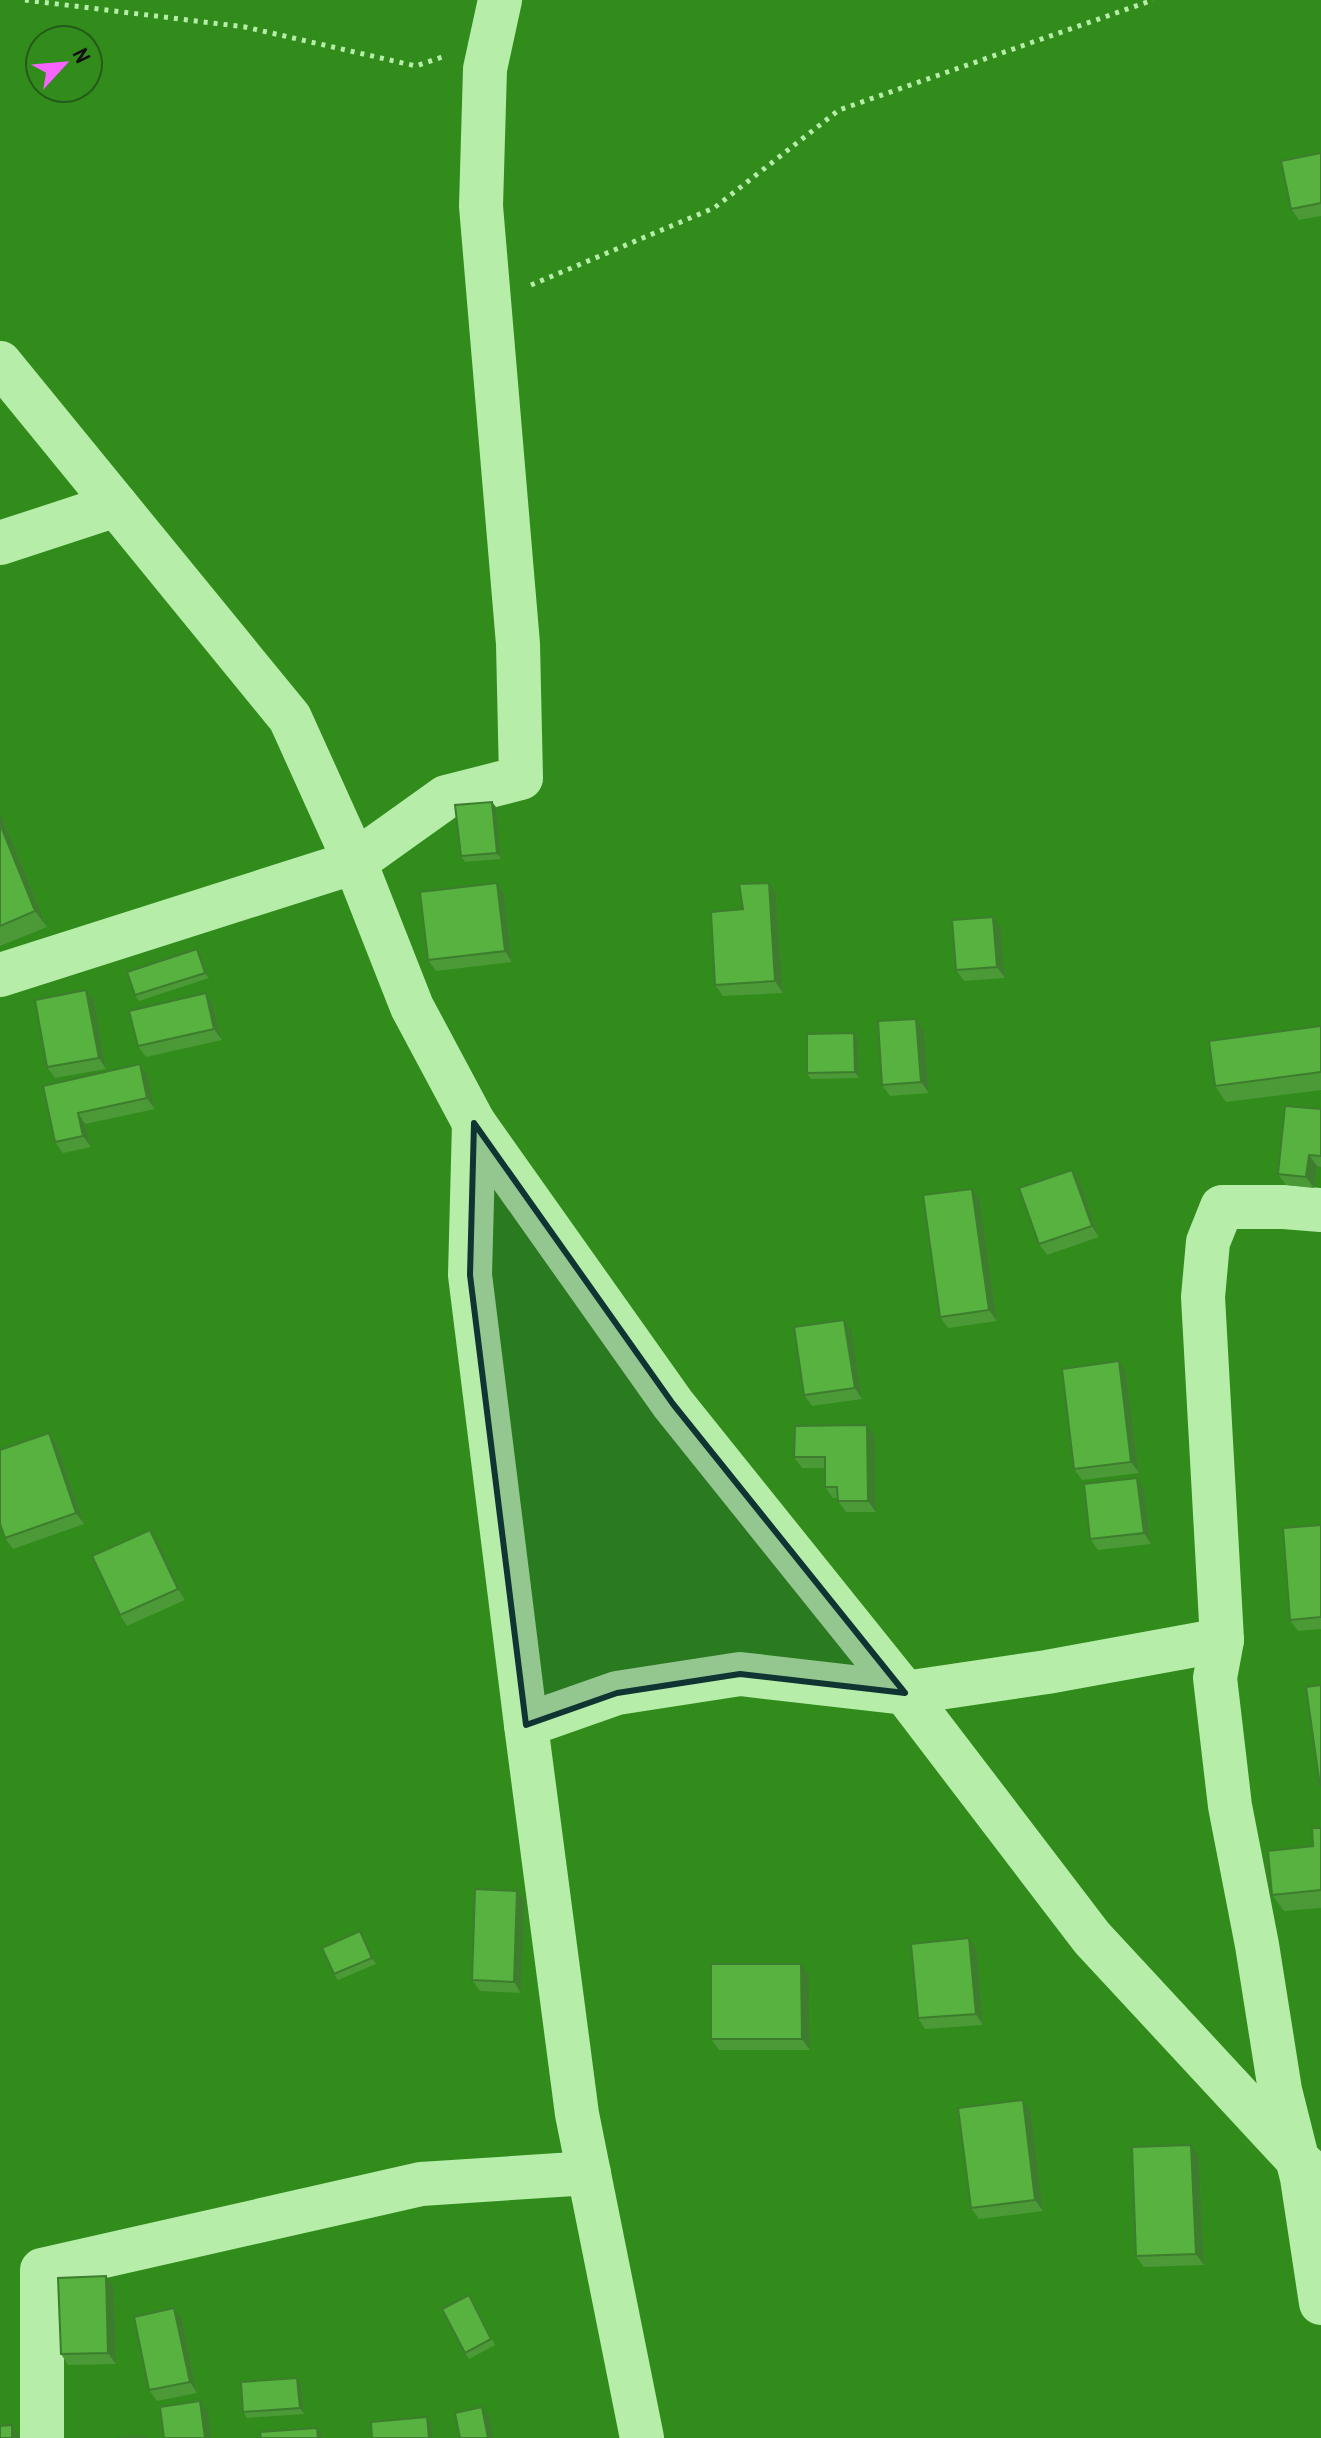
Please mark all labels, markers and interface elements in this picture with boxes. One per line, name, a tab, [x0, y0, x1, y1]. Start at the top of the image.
north arrow	[24, 24, 104, 104]
text: N	[66, 43, 98, 68]

